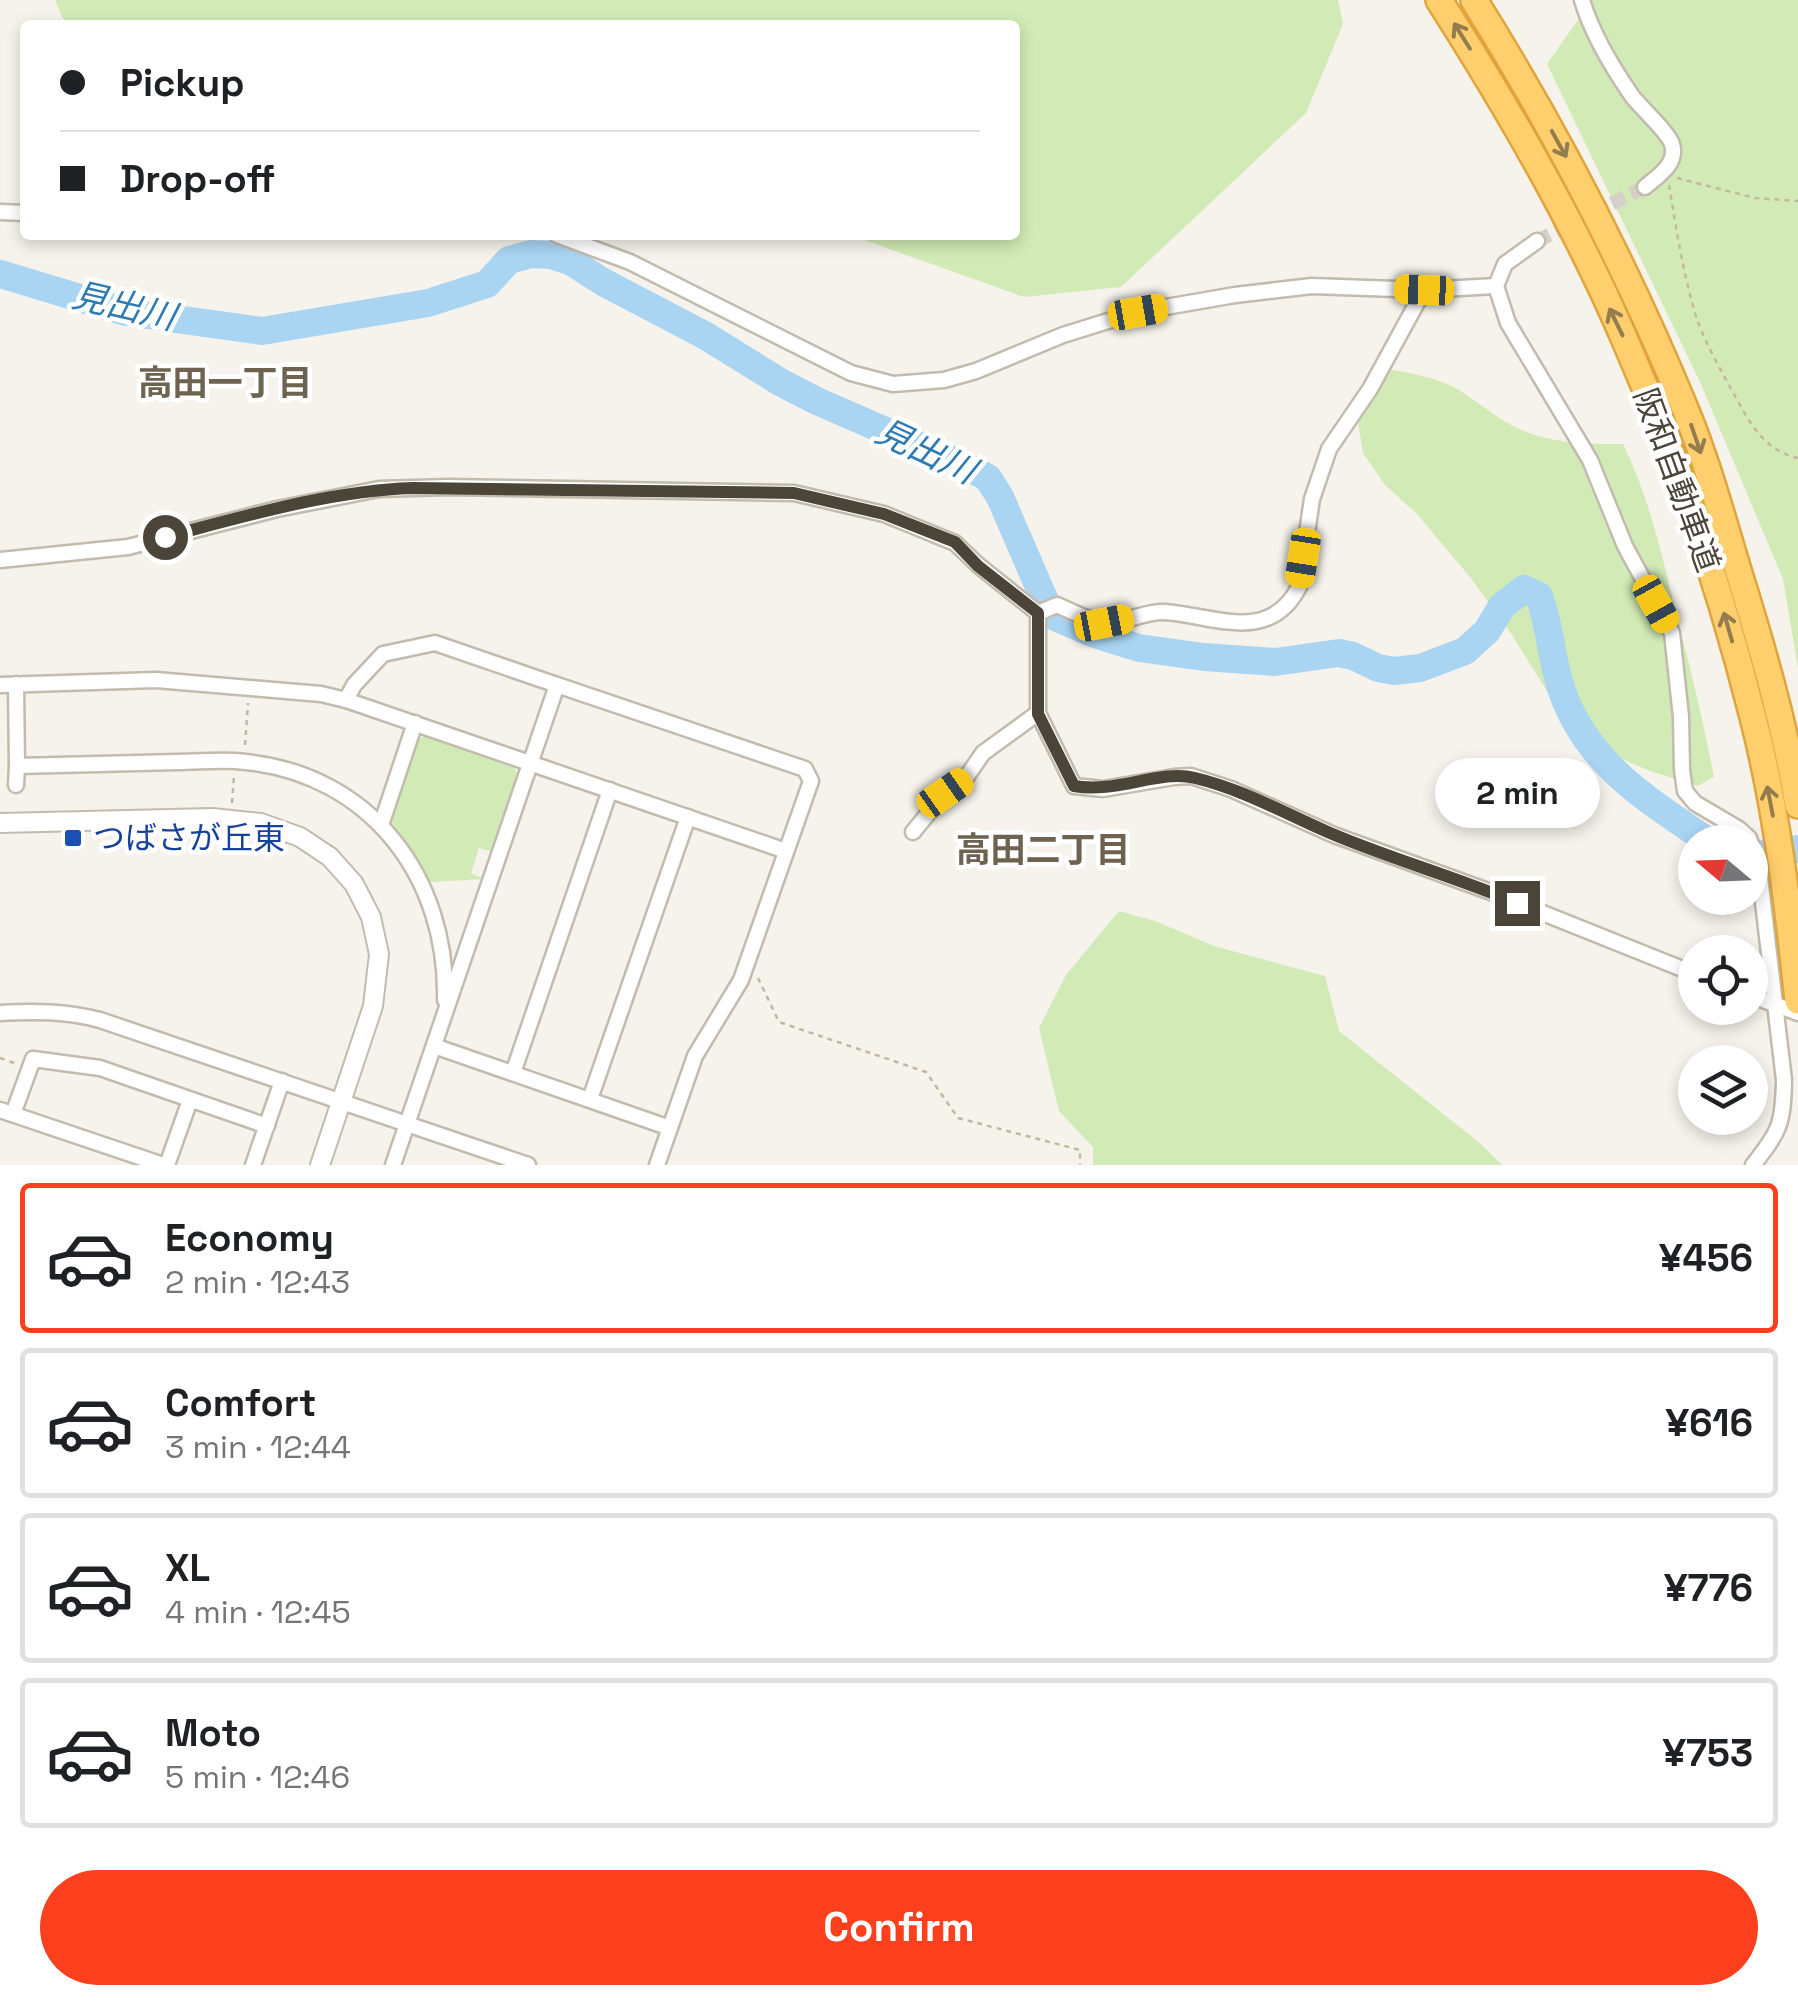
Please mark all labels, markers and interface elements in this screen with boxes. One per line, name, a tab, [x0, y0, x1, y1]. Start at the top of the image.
one-way arrow	[1452, 22, 1472, 51]
text: Pickup	[120, 59, 244, 107]
one-way arrow	[1549, 129, 1569, 159]
text: Drop-off	[120, 155, 275, 203]
water label: 見出川	[68, 273, 184, 340]
car	[1393, 274, 1455, 306]
car	[1106, 292, 1170, 332]
one-way arrow	[1606, 307, 1625, 337]
district label: 高田一丁目	[137, 361, 313, 405]
street label: 阪和自動車道	[1625, 383, 1729, 577]
water label: 見出川	[869, 409, 986, 495]
one-way arrow	[1688, 422, 1706, 454]
route start	[143, 515, 188, 560]
car	[1283, 526, 1323, 590]
car	[1628, 570, 1684, 638]
car	[1072, 603, 1136, 643]
one-way arrow	[1718, 611, 1736, 643]
callout: 2 min	[1434, 758, 1600, 828]
car	[912, 764, 978, 822]
text: 2 min	[1476, 773, 1559, 813]
one-way arrow	[1760, 785, 1779, 818]
place label: つばさが丘東	[93, 818, 285, 858]
north arrow	[1678, 825, 1768, 915]
map controls	[1678, 825, 1768, 1135]
marker: つばさが丘東	[62, 827, 84, 849]
district label: 高田二丁目	[955, 828, 1131, 872]
route end	[1495, 881, 1540, 926]
button: locate	[1678, 935, 1768, 1025]
button: layers	[1678, 1045, 1768, 1135]
icon: car	[45, 1213, 135, 1303]
text: Economy	[165, 1214, 334, 1262]
text: ¥456	[1659, 1234, 1753, 1282]
text: 2 min · 12:43	[165, 1262, 350, 1302]
icon: car	[45, 1378, 135, 1468]
text: Comfort	[165, 1379, 316, 1427]
text: ¥616	[1665, 1399, 1753, 1447]
text: 3 min · 12:44	[165, 1427, 351, 1467]
icon: car	[45, 1543, 135, 1633]
text: XL	[165, 1544, 210, 1592]
text: ¥776	[1664, 1564, 1753, 1612]
text: 4 min · 12:45	[165, 1592, 351, 1632]
icon: car	[45, 1708, 135, 1798]
text: Moto	[165, 1709, 261, 1757]
text: ¥753	[1662, 1729, 1753, 1777]
text: 5 min · 12:46	[165, 1757, 350, 1797]
button: Confirm	[40, 1870, 1758, 1985]

